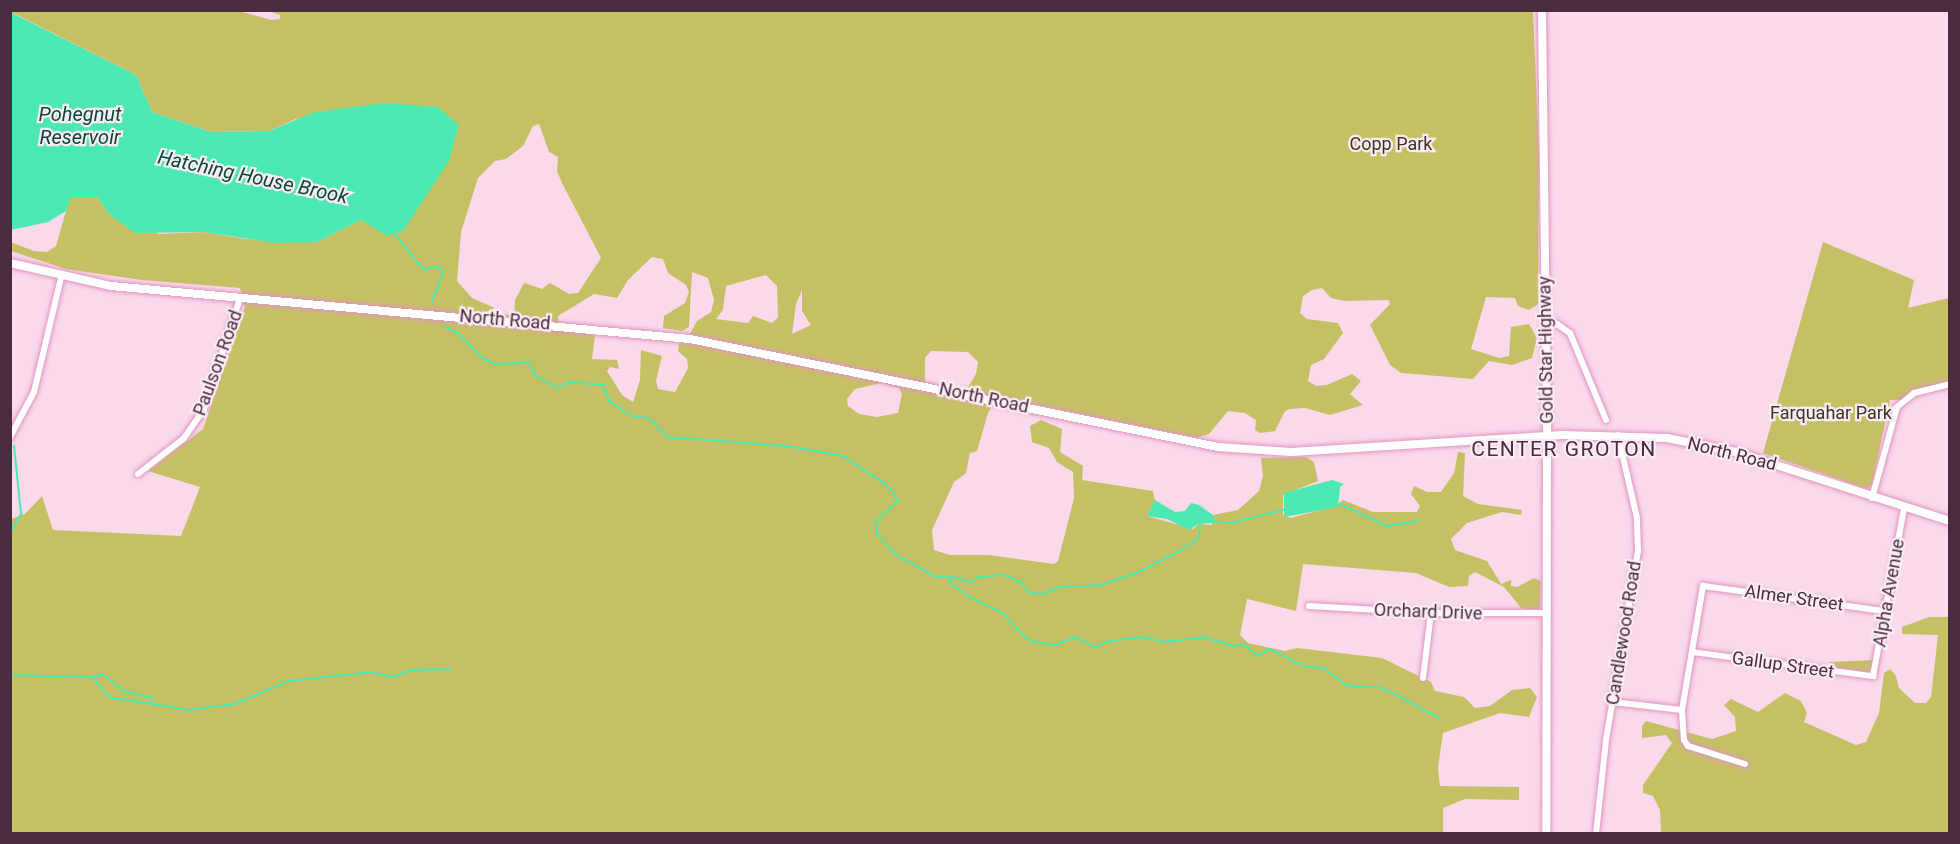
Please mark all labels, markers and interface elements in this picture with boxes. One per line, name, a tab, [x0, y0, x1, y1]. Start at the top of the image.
water label: Pohegnut Reservoir	[39, 103, 121, 150]
park label: Copp Park	[1350, 133, 1432, 155]
water label: Hatching House Brook	[156, 145, 350, 209]
street label: Gold Star Highway	[1534, 276, 1558, 424]
street label: North Road	[459, 305, 551, 335]
street label: Paulson Road	[189, 307, 247, 419]
street label: North Road	[937, 378, 1031, 418]
park label: Farquahar Park	[1770, 402, 1892, 424]
street label: North Road	[1685, 432, 1779, 476]
district label: CENTER GROTON	[1471, 436, 1657, 462]
street label: Alpha Avenue	[1869, 537, 1909, 649]
street label: Candlewood Road	[1602, 559, 1646, 707]
street label: Almer Street	[1743, 580, 1845, 616]
street label: Orchard Drive	[1373, 599, 1483, 625]
street label: Gallup Street	[1731, 647, 1835, 683]

